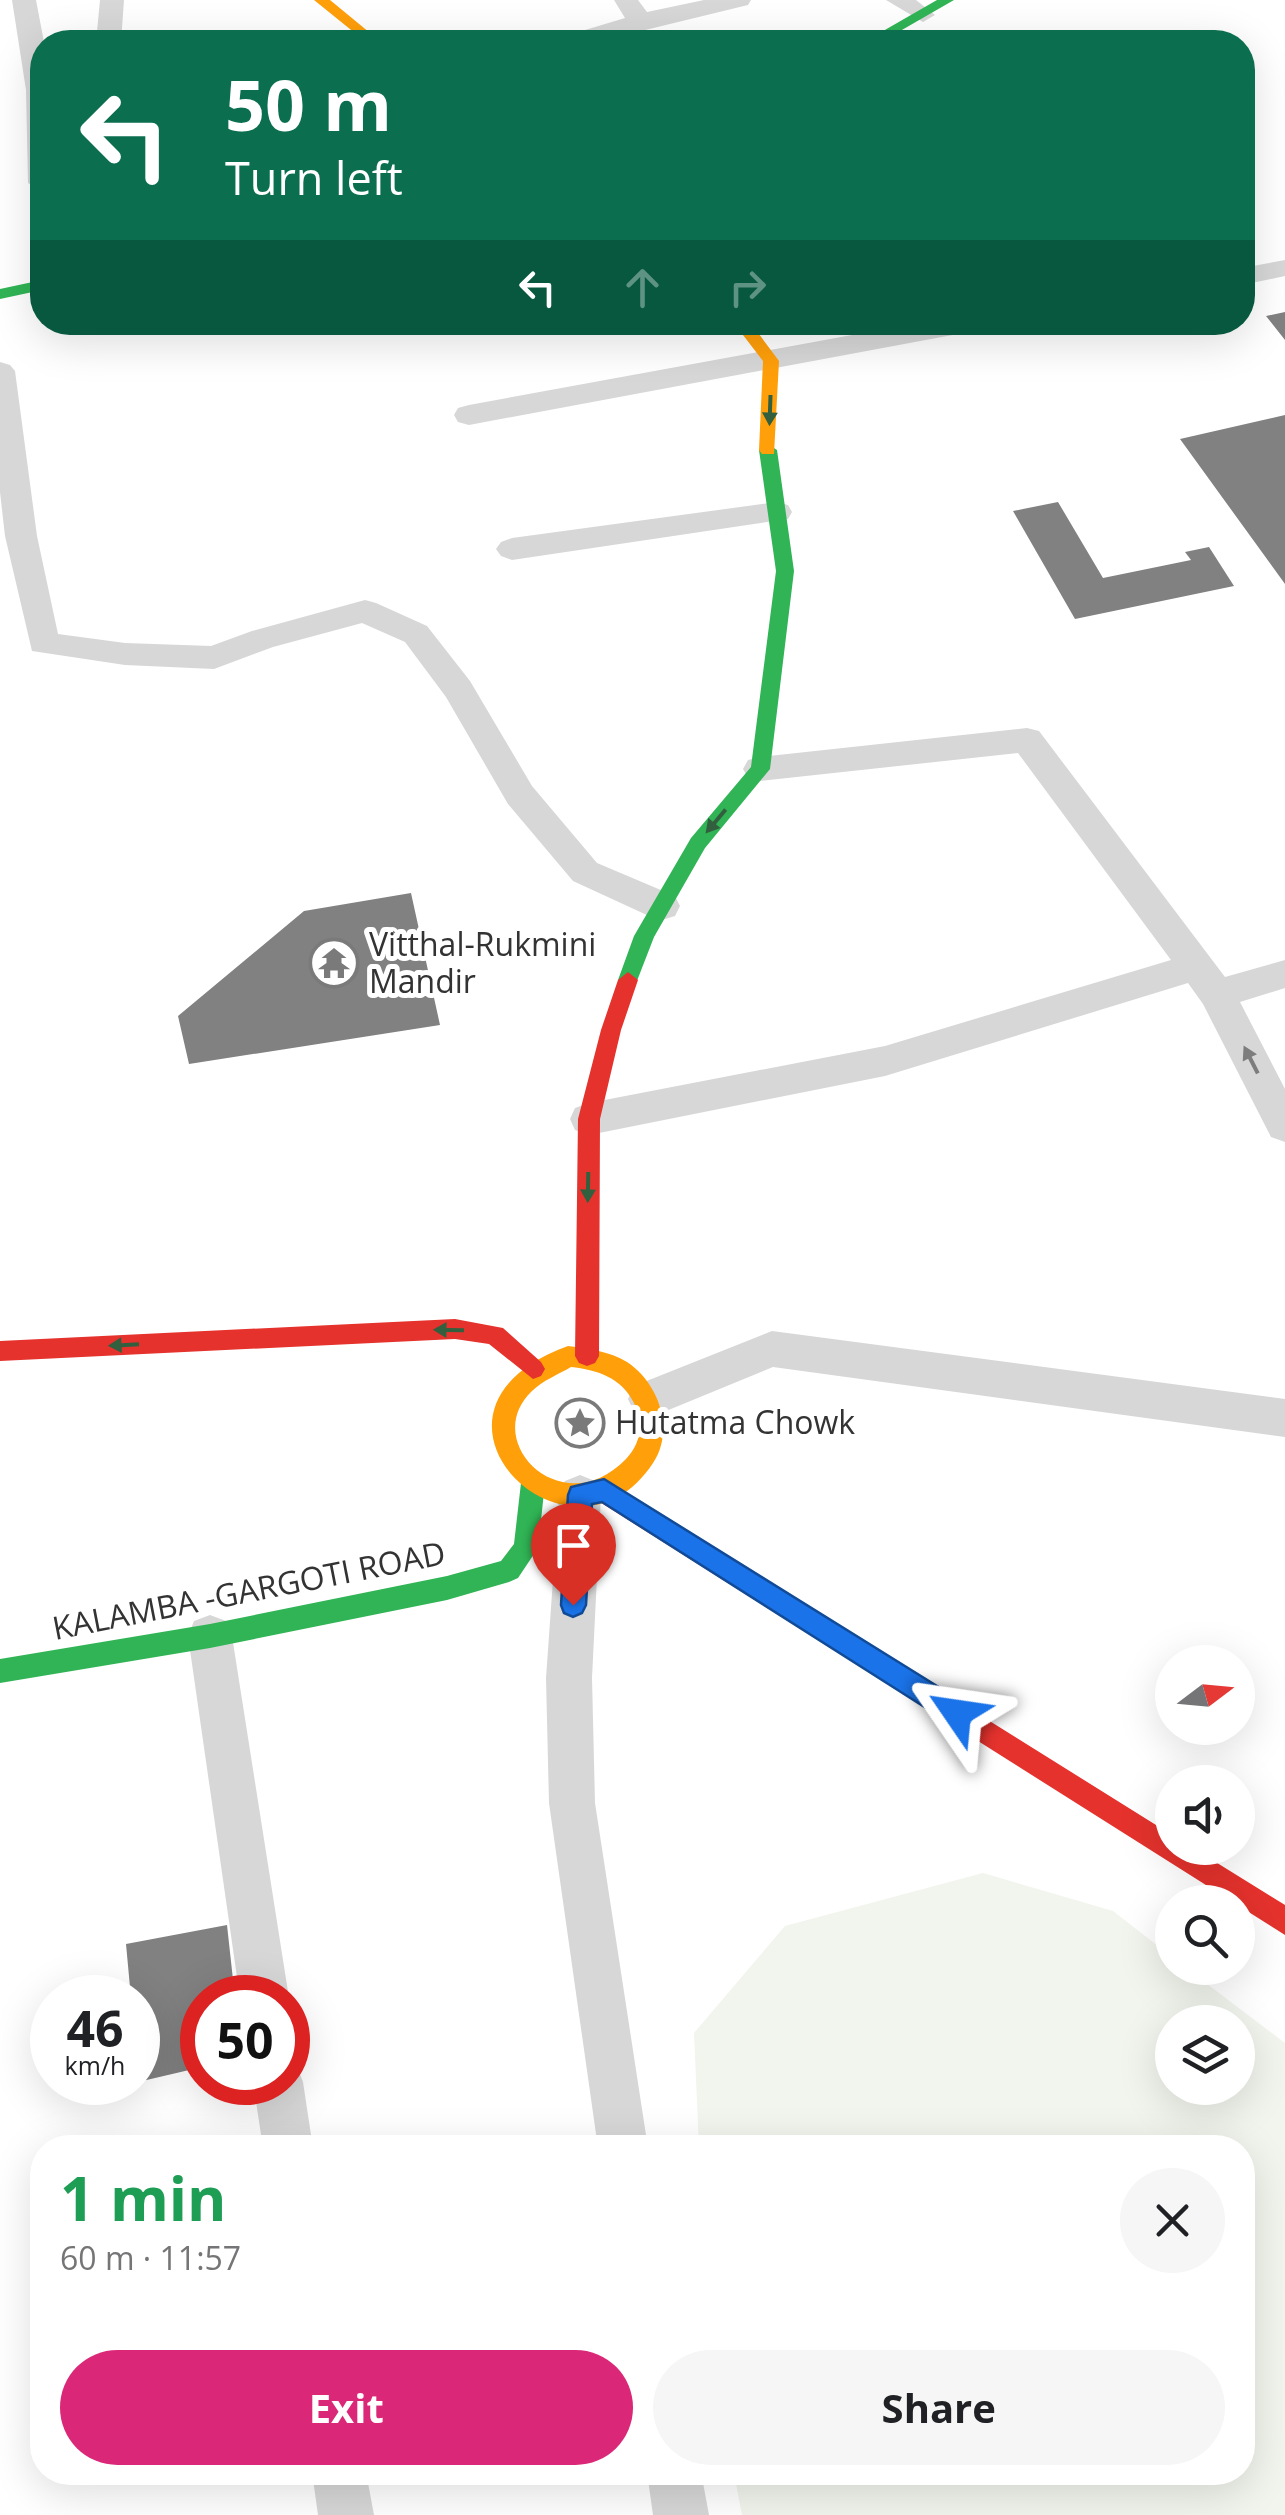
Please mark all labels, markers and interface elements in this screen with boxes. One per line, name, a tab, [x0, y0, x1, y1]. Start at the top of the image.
text: 50 m	[225, 56, 392, 152]
icon: left	[60, 70, 190, 200]
text: Turn left	[225, 147, 403, 208]
icon: left	[510, 260, 565, 315]
icon: ahead	[615, 260, 670, 315]
icon: right	[720, 260, 775, 315]
one-way arrow	[761, 395, 777, 426]
one-way arrow	[706, 809, 727, 834]
place label: Vitthal-Rukmini Mandir	[369, 922, 596, 1002]
temple icon: Vitthal-Rukmini Mandir	[308, 937, 360, 989]
one-way arrow	[1243, 1046, 1260, 1075]
one-way arrow	[580, 1171, 596, 1203]
one-way arrow	[433, 1322, 464, 1338]
one-way arrow	[108, 1337, 140, 1353]
place icon: Hutatma Chowk	[554, 1397, 606, 1449]
place label: Hutatma Chowk	[615, 1400, 855, 1443]
pin	[531, 1503, 616, 1606]
icon: arrive	[546, 1518, 601, 1573]
street label: KALAMBA -GARGOTI ROAD	[49, 1530, 449, 1649]
north arrow	[1155, 1645, 1255, 1745]
map controls	[1155, 1645, 1255, 2105]
position arrow	[905, 1661, 1009, 1765]
button: sound	[1155, 1765, 1255, 1865]
button: search	[1155, 1885, 1255, 1985]
speed limit sign: 50	[180, 1975, 310, 2105]
text: 46	[66, 1994, 124, 2062]
button: layers	[1155, 2005, 1255, 2105]
text: km/h	[65, 2048, 125, 2082]
text: 1 min	[60, 2157, 227, 2239]
button: close	[1120, 2168, 1225, 2273]
text: 60 m · 11:57	[60, 2236, 241, 2279]
button: Exit	[60, 2350, 633, 2465]
button: Share	[653, 2350, 1225, 2465]

